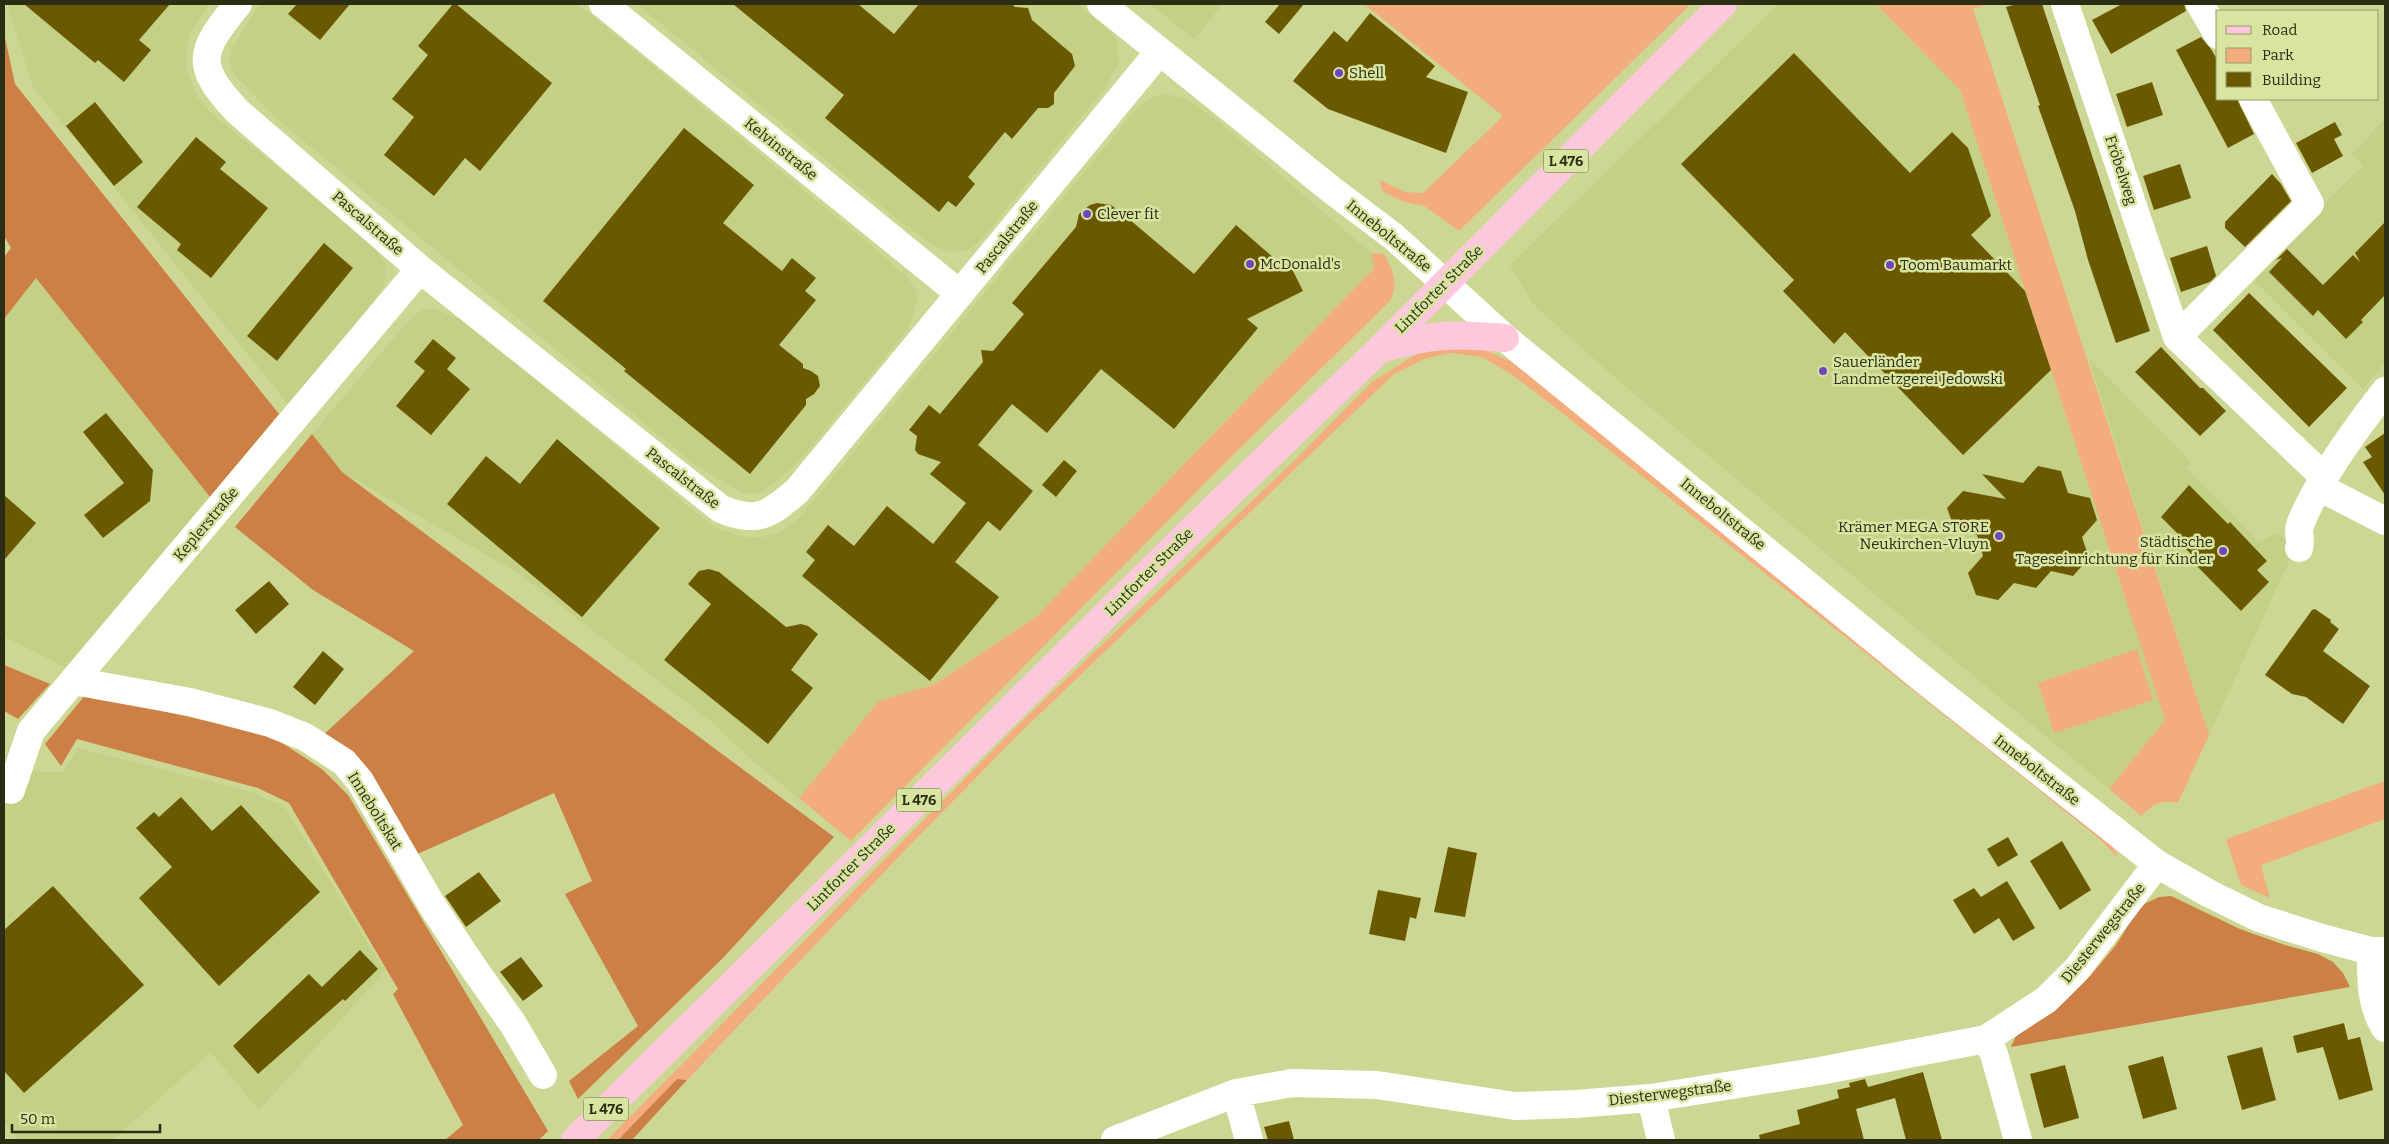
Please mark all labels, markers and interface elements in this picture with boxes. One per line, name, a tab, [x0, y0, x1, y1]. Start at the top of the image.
legend	[2216, 10, 2379, 100]
text: Road	[2262, 21, 2297, 39]
text: Park	[2262, 46, 2294, 64]
place label: Shell	[1349, 64, 1384, 82]
marker: Shell	[1333, 67, 1345, 79]
text: Building	[2262, 71, 2321, 89]
street label: Kelvinstraße	[741, 114, 821, 184]
street label: Fröbelweg	[2101, 133, 2141, 207]
road number: L 476	[1544, 150, 1588, 172]
street label: Pascalstraße	[329, 187, 407, 259]
street label: Inneboltstraße	[1343, 196, 1435, 276]
street label: Pascalstraße	[972, 197, 1042, 277]
place label: Clever fit	[1097, 205, 1160, 223]
marker: Clever fit	[1081, 208, 1093, 220]
street label: Lintforter Straße	[1391, 241, 1487, 337]
place label: McDonald's	[1260, 255, 1341, 273]
place label: Toom Baumarkt	[1900, 256, 2013, 274]
marker: McDonald's	[1244, 258, 1256, 270]
marker: Toom Baumarkt	[1884, 259, 1896, 271]
place label: Sauerländer Landmetzgerei Jedowski	[1833, 353, 2003, 388]
marker: Sauerländer Landmetzgerei Jedowski	[1817, 365, 1829, 377]
street label: Pascalstraße	[643, 444, 723, 512]
street label: Inneboltstraße	[1677, 474, 1769, 554]
street label: Keplerstraße	[170, 483, 242, 565]
place label: Krämer MEGA STORE Neukirchen-Vluyn	[1838, 518, 1989, 553]
street label: Lintforter Straße	[1101, 524, 1197, 620]
marker: Krämer MEGA STORE Neukirchen-Vluyn	[1993, 530, 2005, 542]
place label: Städtische Tageseinrichtung für Kinder	[2016, 533, 2213, 568]
marker: Städtische Tageseinrichtung für Kinder	[2217, 545, 2229, 557]
street label: Inneboltstraße	[1990, 731, 2084, 809]
street label: Inneboltskat	[344, 769, 406, 854]
road number: L 476	[896, 788, 942, 812]
street label: Lintforter Straße	[803, 819, 899, 915]
street label: Diesterwegstraße	[2057, 879, 2149, 987]
street label: Diesterwegstraße	[1608, 1077, 1732, 1109]
road number: L 476	[584, 1098, 628, 1120]
scale bar	[12, 1102, 160, 1134]
text: 50 m	[20, 1110, 56, 1128]

